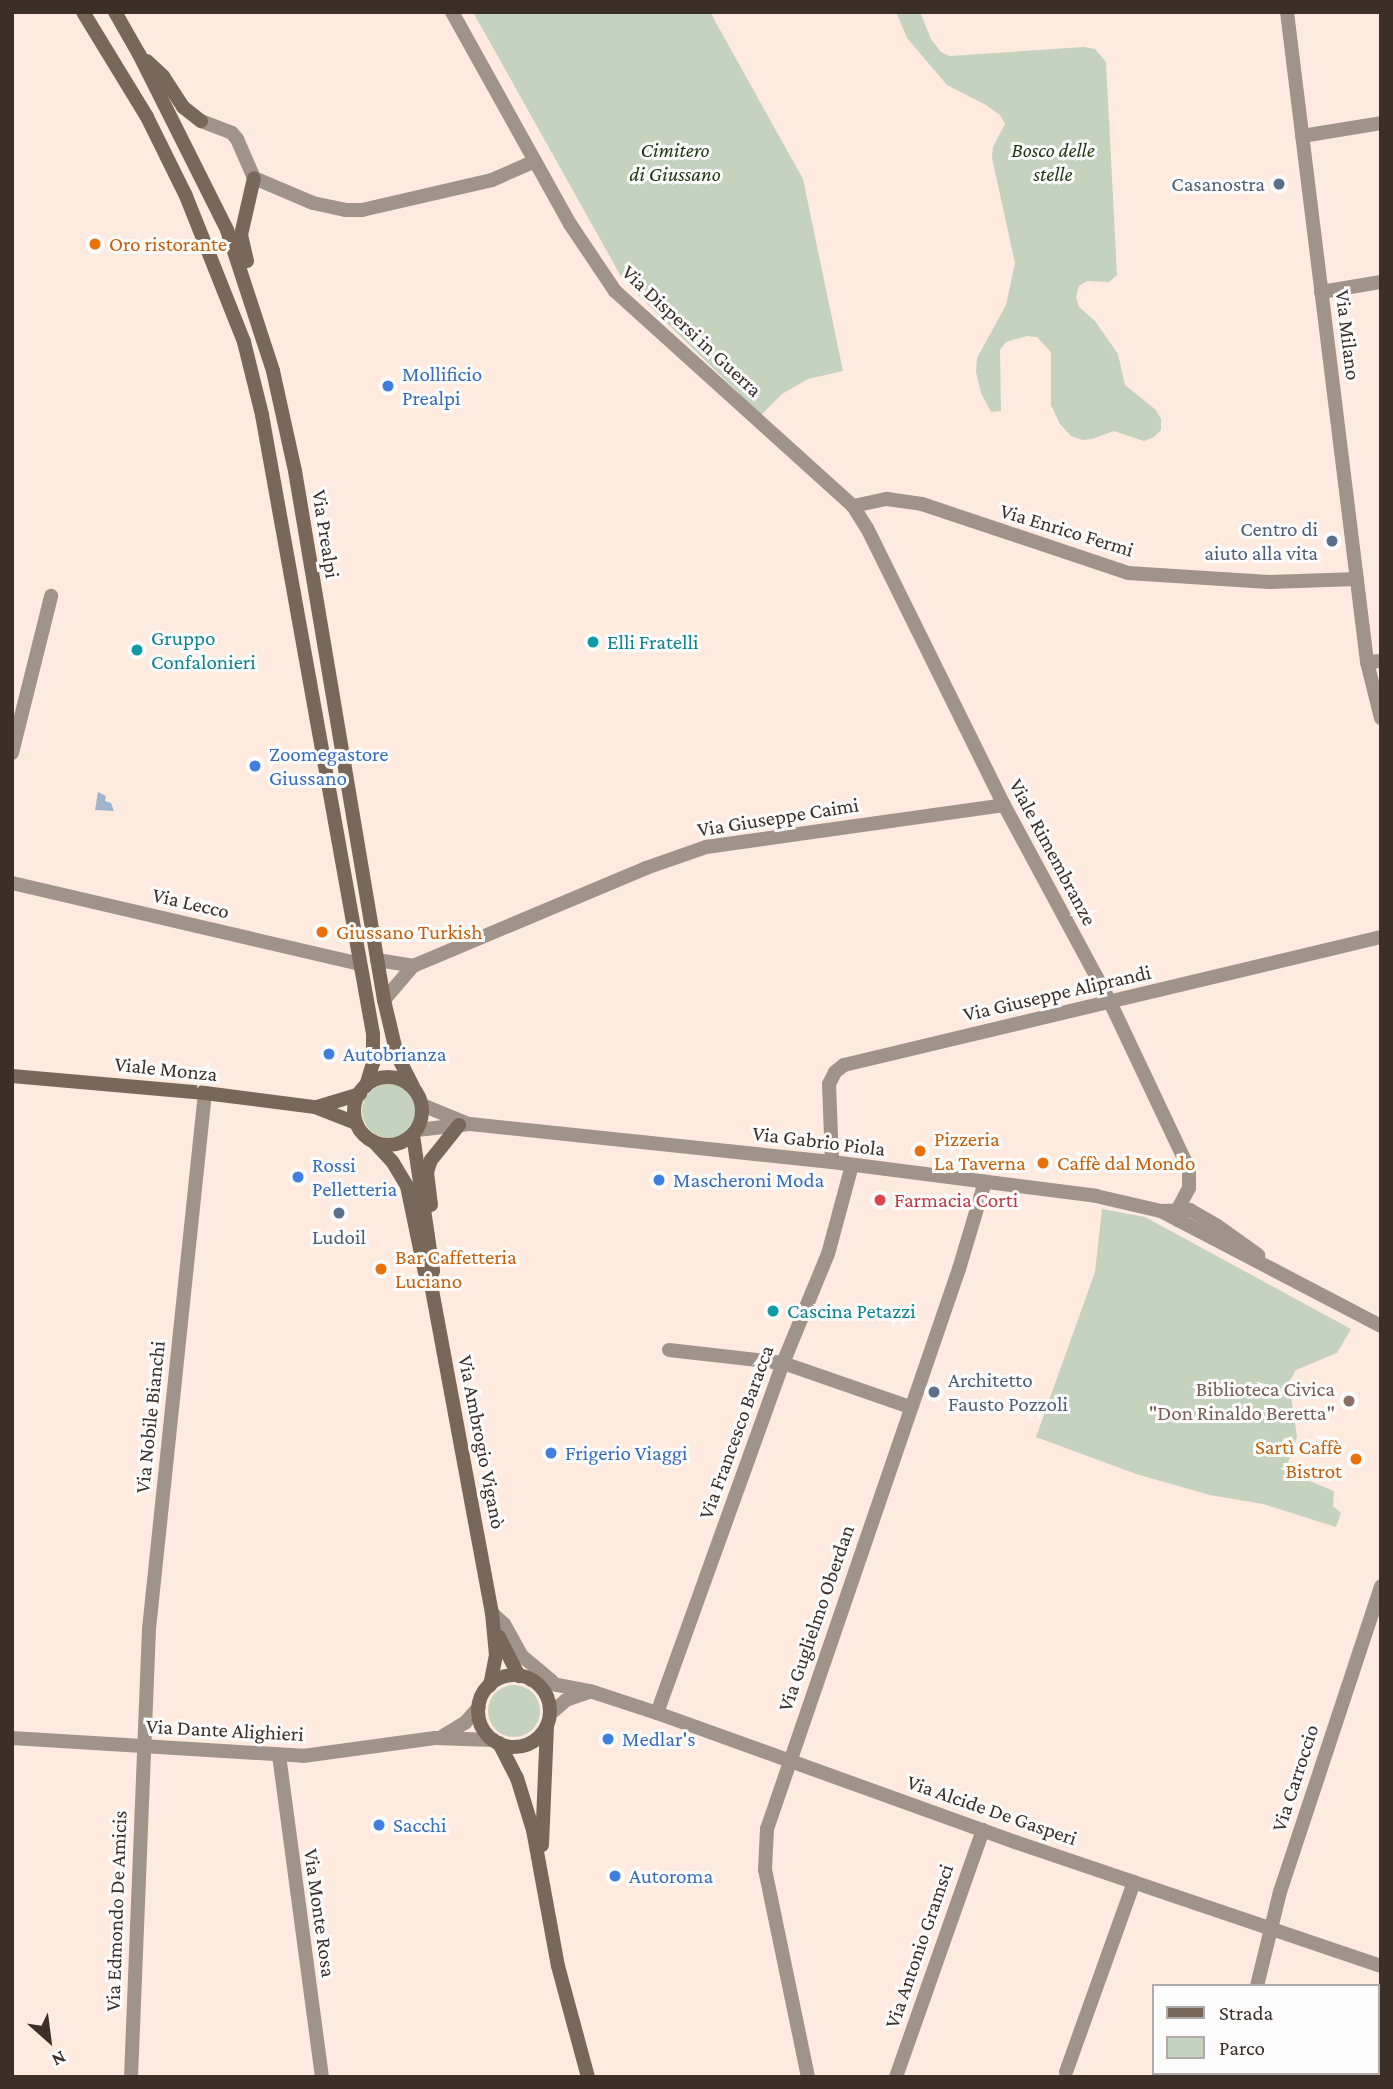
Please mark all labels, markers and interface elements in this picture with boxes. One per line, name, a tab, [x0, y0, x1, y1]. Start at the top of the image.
park label: Cimitero di Giussano	[629, 137, 721, 187]
park label: Bosco delle stelle	[1011, 137, 1095, 187]
place label: Casanostra	[1171, 171, 1265, 197]
marker: Casanostra	[1271, 176, 1287, 192]
place label: Oro ristorante	[109, 231, 227, 257]
marker: Oro ristorante	[87, 236, 103, 252]
street label: Via Dispersi in Guerra	[617, 260, 767, 402]
street label: Via Milano	[1330, 288, 1366, 382]
place label: Mollificio Prealpi	[402, 361, 482, 411]
marker: Mollificio Prealpi	[380, 378, 396, 394]
street label: Via Prealpi	[307, 488, 345, 580]
street label: Via Enrico Fermi	[997, 498, 1137, 562]
place label: Centro di aiuto alla vita	[1204, 516, 1318, 566]
marker: Centro di aiuto alla vita	[1324, 533, 1340, 549]
place label: Gruppo Confalonieri	[151, 625, 256, 675]
place label: Elli Fratelli	[607, 629, 698, 655]
marker: Elli Fratelli	[585, 634, 601, 650]
marker: Gruppo Confalonieri	[129, 642, 145, 658]
place label: Zoomegastore Giussano	[269, 741, 388, 791]
marker: Zoomegastore Giussano	[247, 758, 263, 774]
street label: Viale Rimembranze	[1004, 774, 1102, 930]
street label: Via Giuseppe Caimi	[695, 792, 861, 842]
street label: Via Lecco	[150, 882, 232, 924]
place label: Giussano Turkish	[336, 919, 483, 945]
marker: Giussano Turkish	[314, 924, 330, 940]
street label: Via Giuseppe Aliprandi	[961, 959, 1153, 1027]
place label: Autobrianza	[343, 1041, 446, 1067]
marker: Autobrianza	[321, 1046, 337, 1062]
street label: Viale Monza	[113, 1051, 219, 1087]
street label: Via Gabrio Piola	[751, 1120, 887, 1162]
place label: Pizzeria La Taverna	[934, 1126, 1026, 1176]
marker: Pizzeria La Taverna	[912, 1143, 928, 1159]
place label: Caffè dal Mondo	[1057, 1150, 1195, 1176]
place label: Rossi Pelletteria	[312, 1152, 397, 1202]
marker: Caffè dal Mondo	[1035, 1155, 1051, 1171]
place label: Mascheroni Moda	[673, 1167, 824, 1193]
marker: Rossi Pelletteria	[290, 1169, 306, 1185]
marker: Mascheroni Moda	[651, 1172, 667, 1188]
place label: Farmacia Corti	[894, 1187, 1018, 1213]
marker: Farmacia Corti	[872, 1192, 888, 1208]
marker: Ludoil	[331, 1205, 347, 1221]
place label: Ludoil	[312, 1224, 366, 1250]
place label: Bar Caffetteria Luciano	[395, 1244, 517, 1294]
marker: Bar Caffetteria Luciano	[373, 1261, 389, 1277]
place label: Cascina Petazzi	[787, 1298, 916, 1324]
marker: Cascina Petazzi	[765, 1303, 781, 1319]
street label: Via Nobile Bianchi	[129, 1339, 171, 1495]
street label: Via Francesco Baracca	[693, 1342, 779, 1522]
street label: Via Ambrogio Viganò	[453, 1353, 511, 1531]
place label: Architetto Fausto Pozzoli	[948, 1367, 1068, 1417]
place label: Biblioteca Civica "Don Rinaldo Beretta"	[1149, 1376, 1335, 1426]
marker: Architetto Fausto Pozzoli	[926, 1384, 942, 1400]
marker: Biblioteca Civica "Don Rinaldo Beretta"	[1341, 1393, 1357, 1409]
place label: Sartì Caffè Bistrot	[1255, 1434, 1342, 1484]
place label: Frigerio Viaggi	[565, 1440, 687, 1466]
marker: Frigerio Viaggi	[543, 1445, 559, 1461]
marker: Sartì Caffè Bistrot	[1348, 1451, 1364, 1467]
street label: Via Guglielmo Oberdan	[772, 1521, 860, 1715]
street label: Via Dante Alighieri	[146, 1713, 304, 1747]
street label: Via Carroccio	[1266, 1721, 1324, 1835]
place label: Medlar's	[622, 1726, 695, 1752]
marker: Medlar's	[600, 1731, 616, 1747]
street label: Via Alcide De Gasperi	[904, 1769, 1080, 1851]
street label: Via Edmondo De Amicis	[100, 1810, 132, 2012]
place label: Sacchi	[393, 1812, 447, 1838]
marker: Sacchi	[371, 1817, 387, 1833]
street label: Via Monte Rosa	[298, 1847, 342, 1979]
street label: Via Antonio Gramsci	[879, 1861, 959, 2031]
place label: Autoroma	[629, 1863, 713, 1889]
marker: Autoroma	[607, 1868, 623, 1884]
legend	[1152, 1984, 1379, 2075]
text: Strada	[1219, 2001, 1273, 2025]
north arrow	[14, 2005, 84, 2075]
text: Parco	[1219, 2036, 1265, 2060]
text: N	[48, 2047, 70, 2071]

